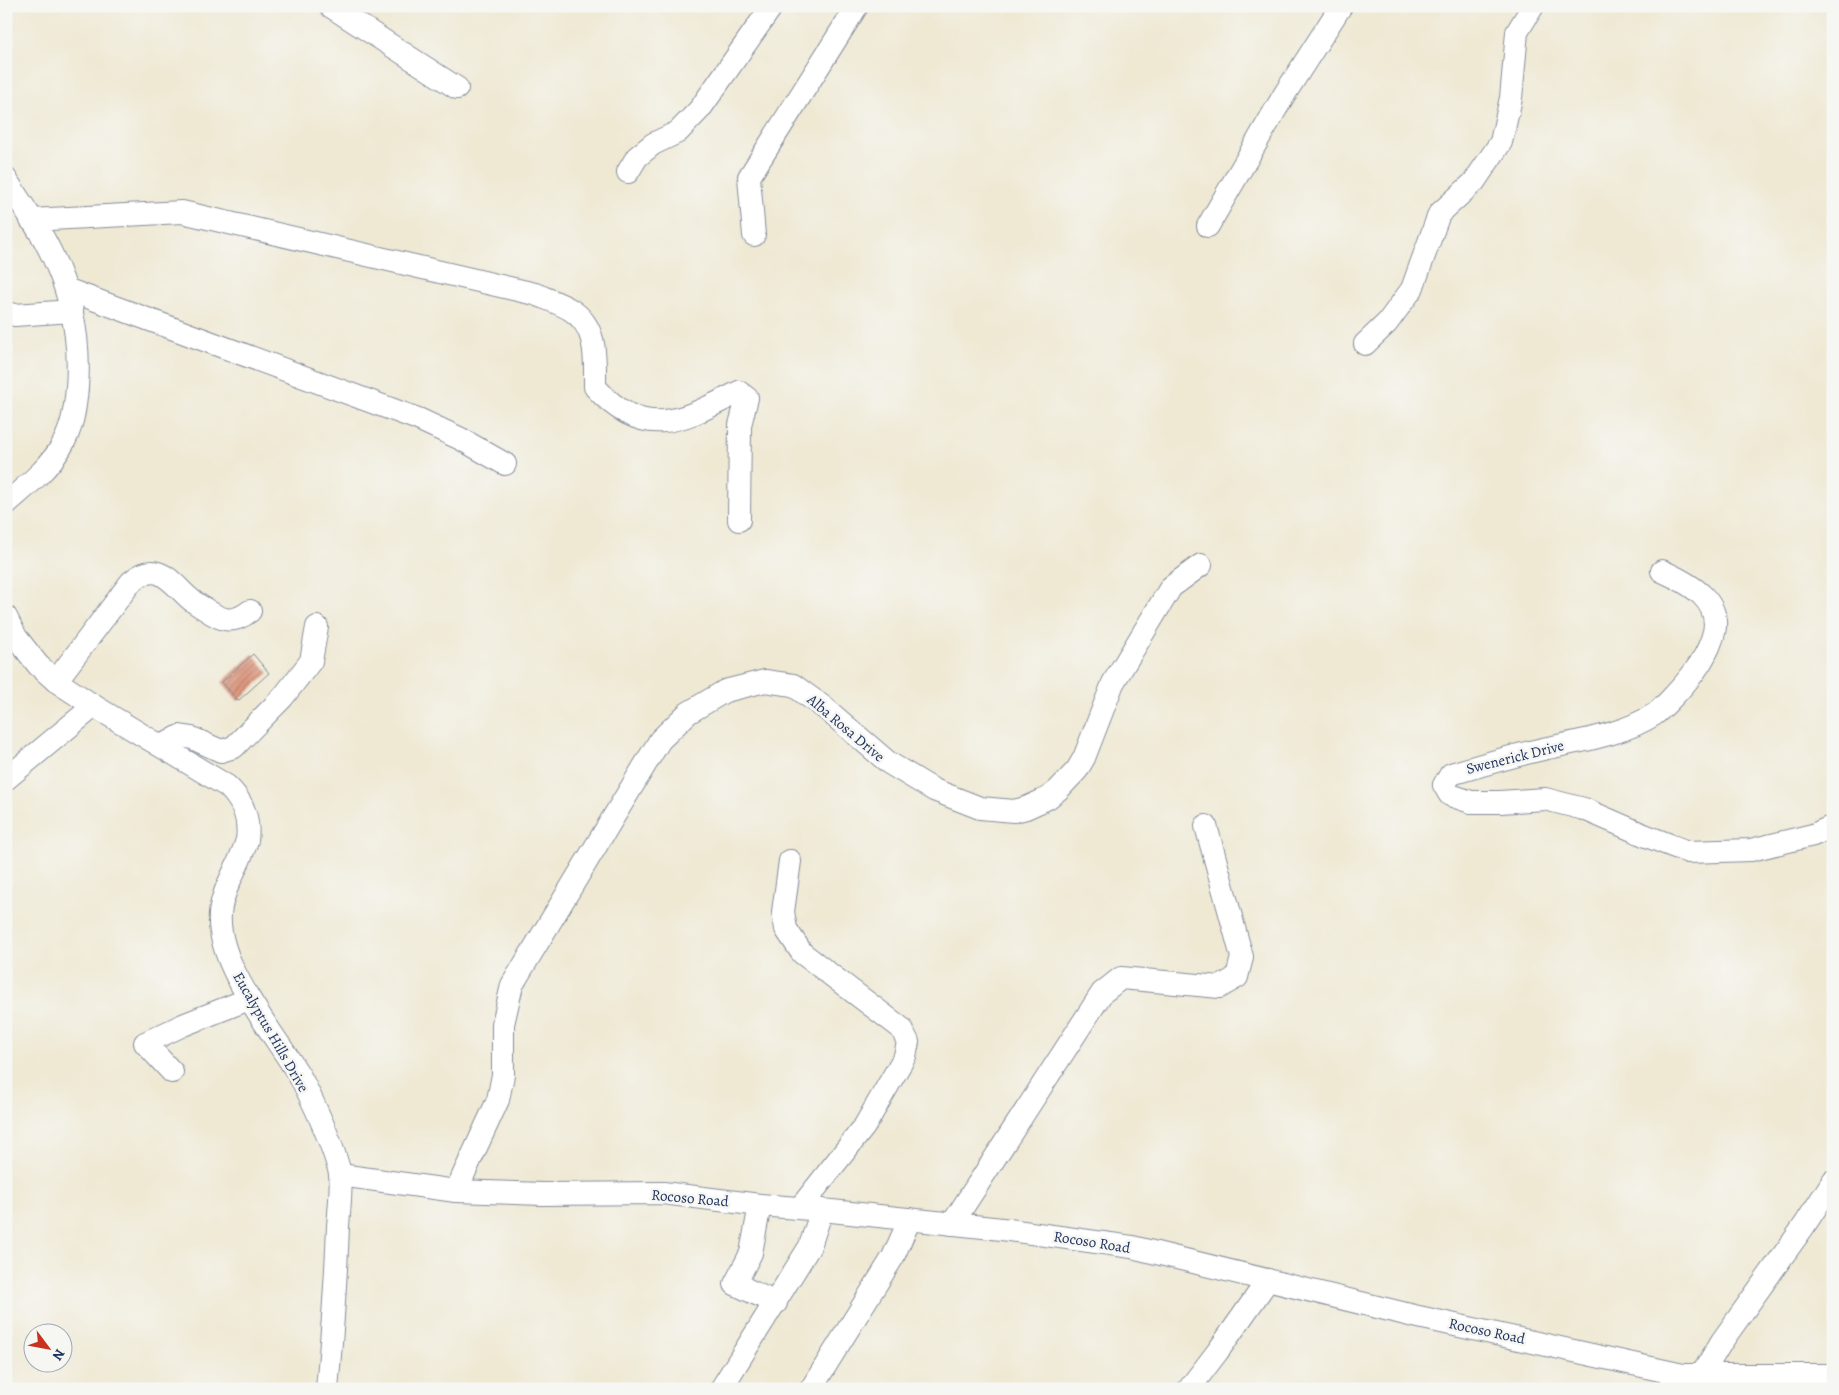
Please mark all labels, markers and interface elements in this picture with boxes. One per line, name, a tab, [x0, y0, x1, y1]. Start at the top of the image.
street label: Alba Rosa Drive	[802, 689, 889, 767]
street label: Swenerick Drive	[1464, 735, 1566, 779]
street label: Eucalyptus Hills Drive	[228, 968, 314, 1096]
street label: Rocoso Road	[651, 1185, 730, 1211]
street label: Rocoso Road	[1052, 1226, 1133, 1258]
street label: Rocoso Road	[1447, 1313, 1528, 1349]
north arrow	[22, 1322, 72, 1372]
text: N	[48, 1345, 69, 1364]

